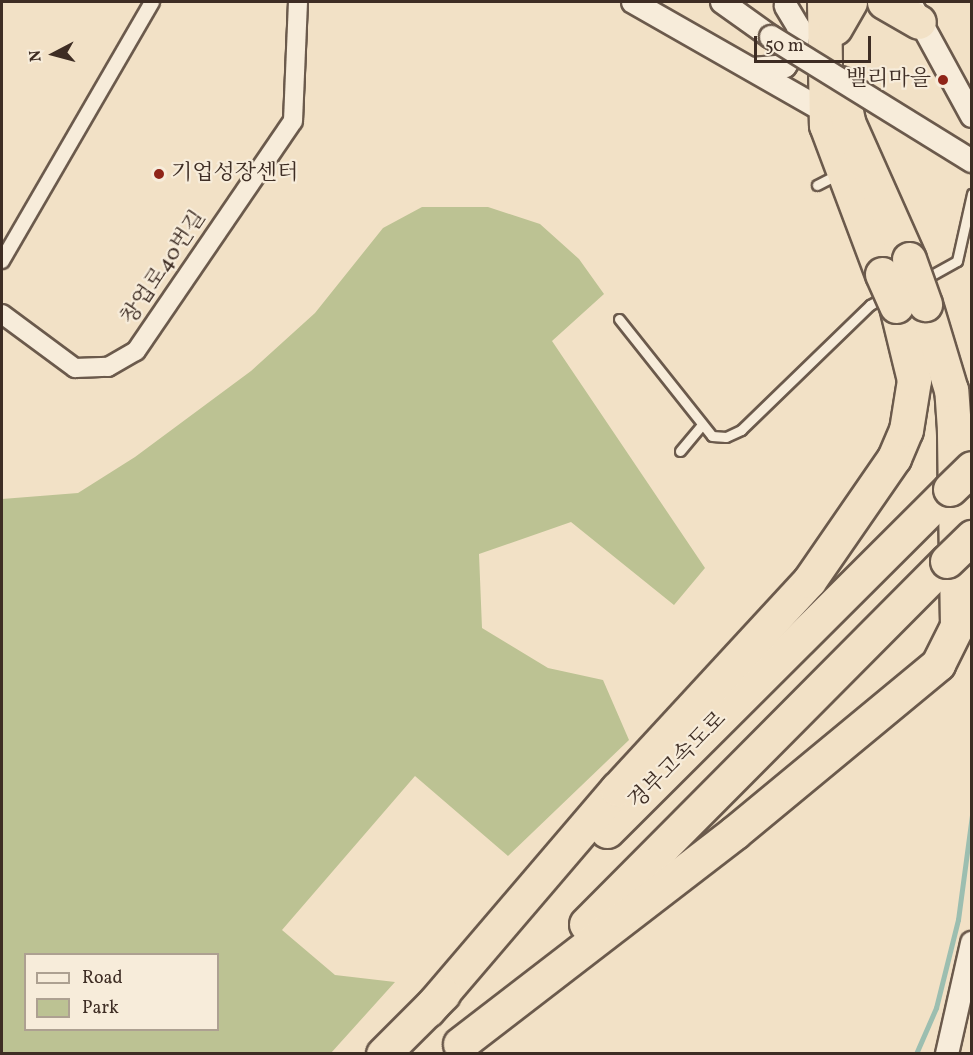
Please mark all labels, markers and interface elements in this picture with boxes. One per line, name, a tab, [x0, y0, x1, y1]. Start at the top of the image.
north arrow	[24, 24, 84, 84]
scale bar	[757, 24, 874, 62]
text: 50 m	[765, 34, 804, 59]
text: N	[25, 49, 48, 63]
place label: 밸리마을	[846, 67, 931, 93]
marker: 밸리마을	[936, 73, 950, 87]
place label: 기업성장센터	[171, 161, 299, 187]
marker: 기업성장센터	[152, 167, 166, 181]
street label: 창업로40번길	[116, 206, 212, 330]
street label: 경부고속도로	[624, 707, 732, 815]
legend	[24, 953, 219, 1031]
text: Road	[82, 966, 123, 991]
text: Park	[82, 996, 119, 1021]

